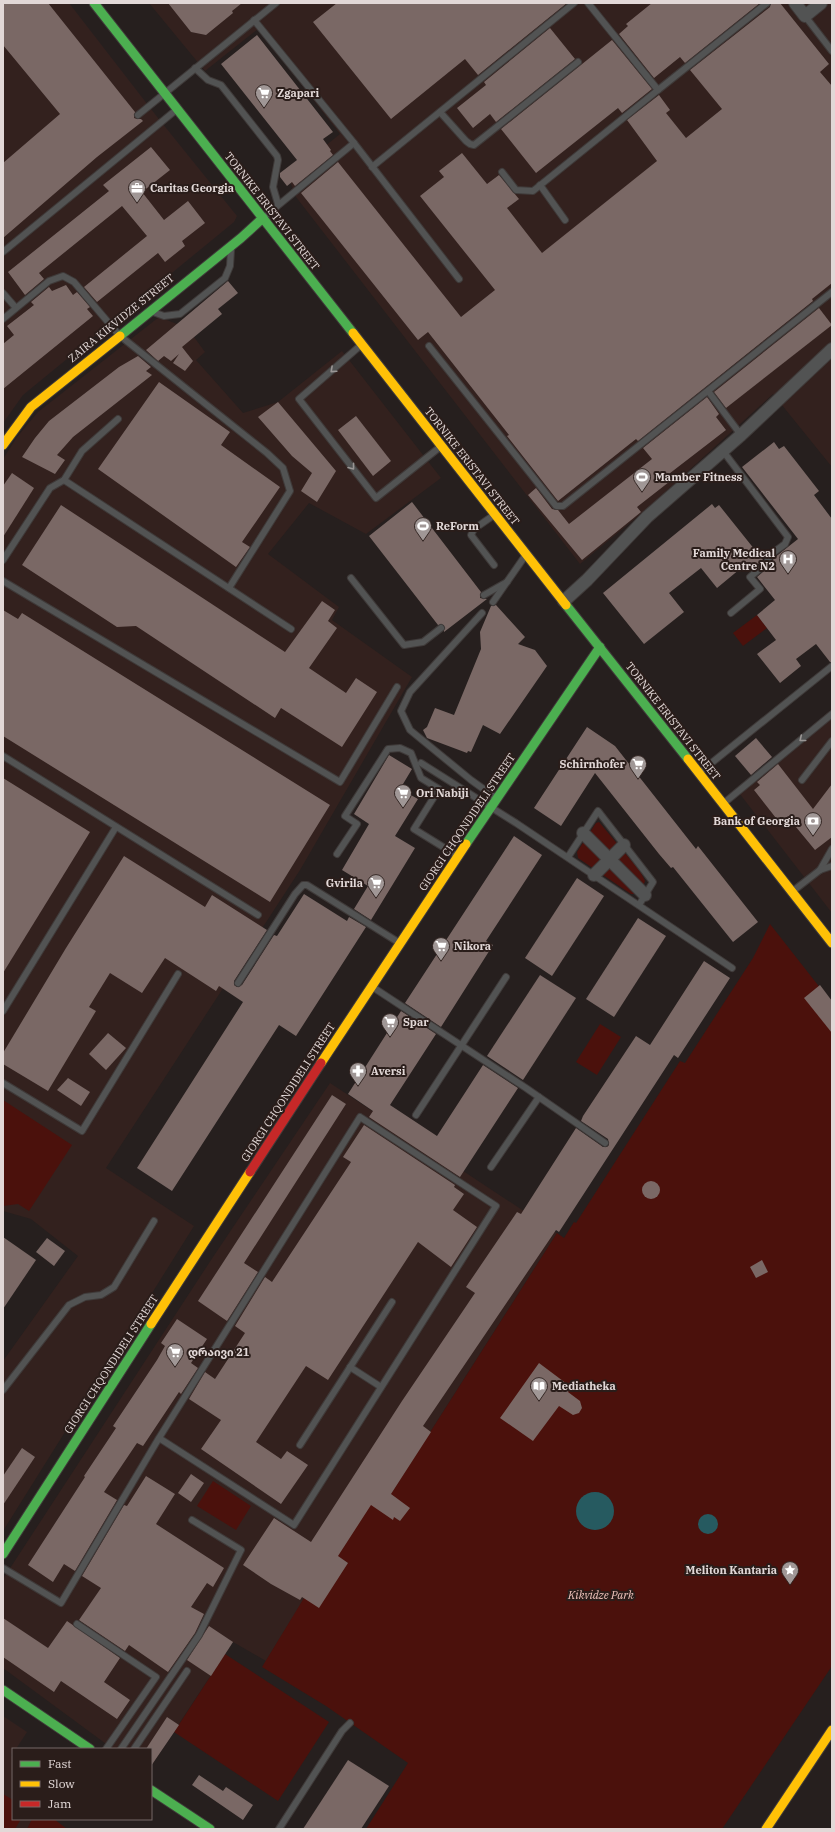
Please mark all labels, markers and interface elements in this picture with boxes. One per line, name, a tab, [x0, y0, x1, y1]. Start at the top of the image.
supermarket icon: Zgapari	[254, 83, 274, 108]
place label: Zgapari	[277, 86, 320, 100]
street label: TORNIKE ERISTAVI STREET	[222, 149, 322, 273]
office icon: Caritas Georgia	[127, 178, 147, 203]
place label: Caritas Georgia	[150, 181, 234, 195]
street label: ZAIRA KIKVIDZE STREET	[65, 271, 177, 365]
one-way arrow	[330, 365, 337, 372]
street label: TORNIKE ERISTAVI STREET	[422, 404, 522, 528]
one-way arrow	[347, 463, 354, 470]
sports icon: Mamber Fitness	[632, 467, 652, 492]
place label: Mamber Fitness	[655, 470, 743, 484]
sports icon: ReForm	[413, 516, 433, 541]
place label: ReForm	[436, 519, 479, 533]
place label: Family Medical Centre N2	[693, 546, 775, 573]
hospital icon: Family Medical Centre N2	[778, 549, 798, 574]
street label: TORNIKE ERISTAVI STREET	[623, 659, 723, 783]
one-way arrow	[799, 734, 806, 741]
street label: GIORGI CHQONDIDELI STREET	[416, 751, 518, 893]
supermarket icon: Schirnhofer	[628, 754, 648, 779]
place label: Schirnhofer	[559, 757, 626, 771]
supermarket icon: Ori Nabiji	[393, 783, 413, 808]
place label: Ori Nabiji	[416, 786, 469, 800]
bank icon: Bank of Georgia	[803, 811, 823, 836]
place label: Bank of Georgia	[713, 814, 800, 828]
supermarket icon: Gvirila	[366, 873, 386, 898]
place label: Gvirila	[326, 876, 363, 890]
supermarket icon: Nikora	[431, 936, 451, 961]
place label: Nikora	[454, 939, 491, 953]
supermarket icon: Spar	[380, 1012, 400, 1037]
place label: Spar	[403, 1015, 429, 1029]
street label: GIORGI CHQONDIDELI STREET	[238, 1020, 338, 1164]
pharmacy icon: Aversi	[348, 1061, 368, 1086]
place label: Aversi	[371, 1064, 406, 1078]
street label: GIORGI CHQONDIDELI STREET	[61, 1292, 161, 1436]
supermarket icon: დრაივი 21	[165, 1342, 185, 1367]
place label: დრაივი 21	[188, 1345, 250, 1359]
library icon: Mediatheka	[529, 1376, 549, 1401]
place label: Mediatheka	[552, 1379, 616, 1393]
place icon: Meliton Kantaria	[780, 1560, 800, 1585]
place label: Meliton Kantaria	[686, 1563, 777, 1577]
park label: Kikvidze Park	[567, 1588, 634, 1602]
legend	[12, 1748, 152, 1820]
text: Fast	[48, 1756, 72, 1771]
text: Slow	[48, 1776, 75, 1791]
text: Jam	[48, 1796, 72, 1811]

